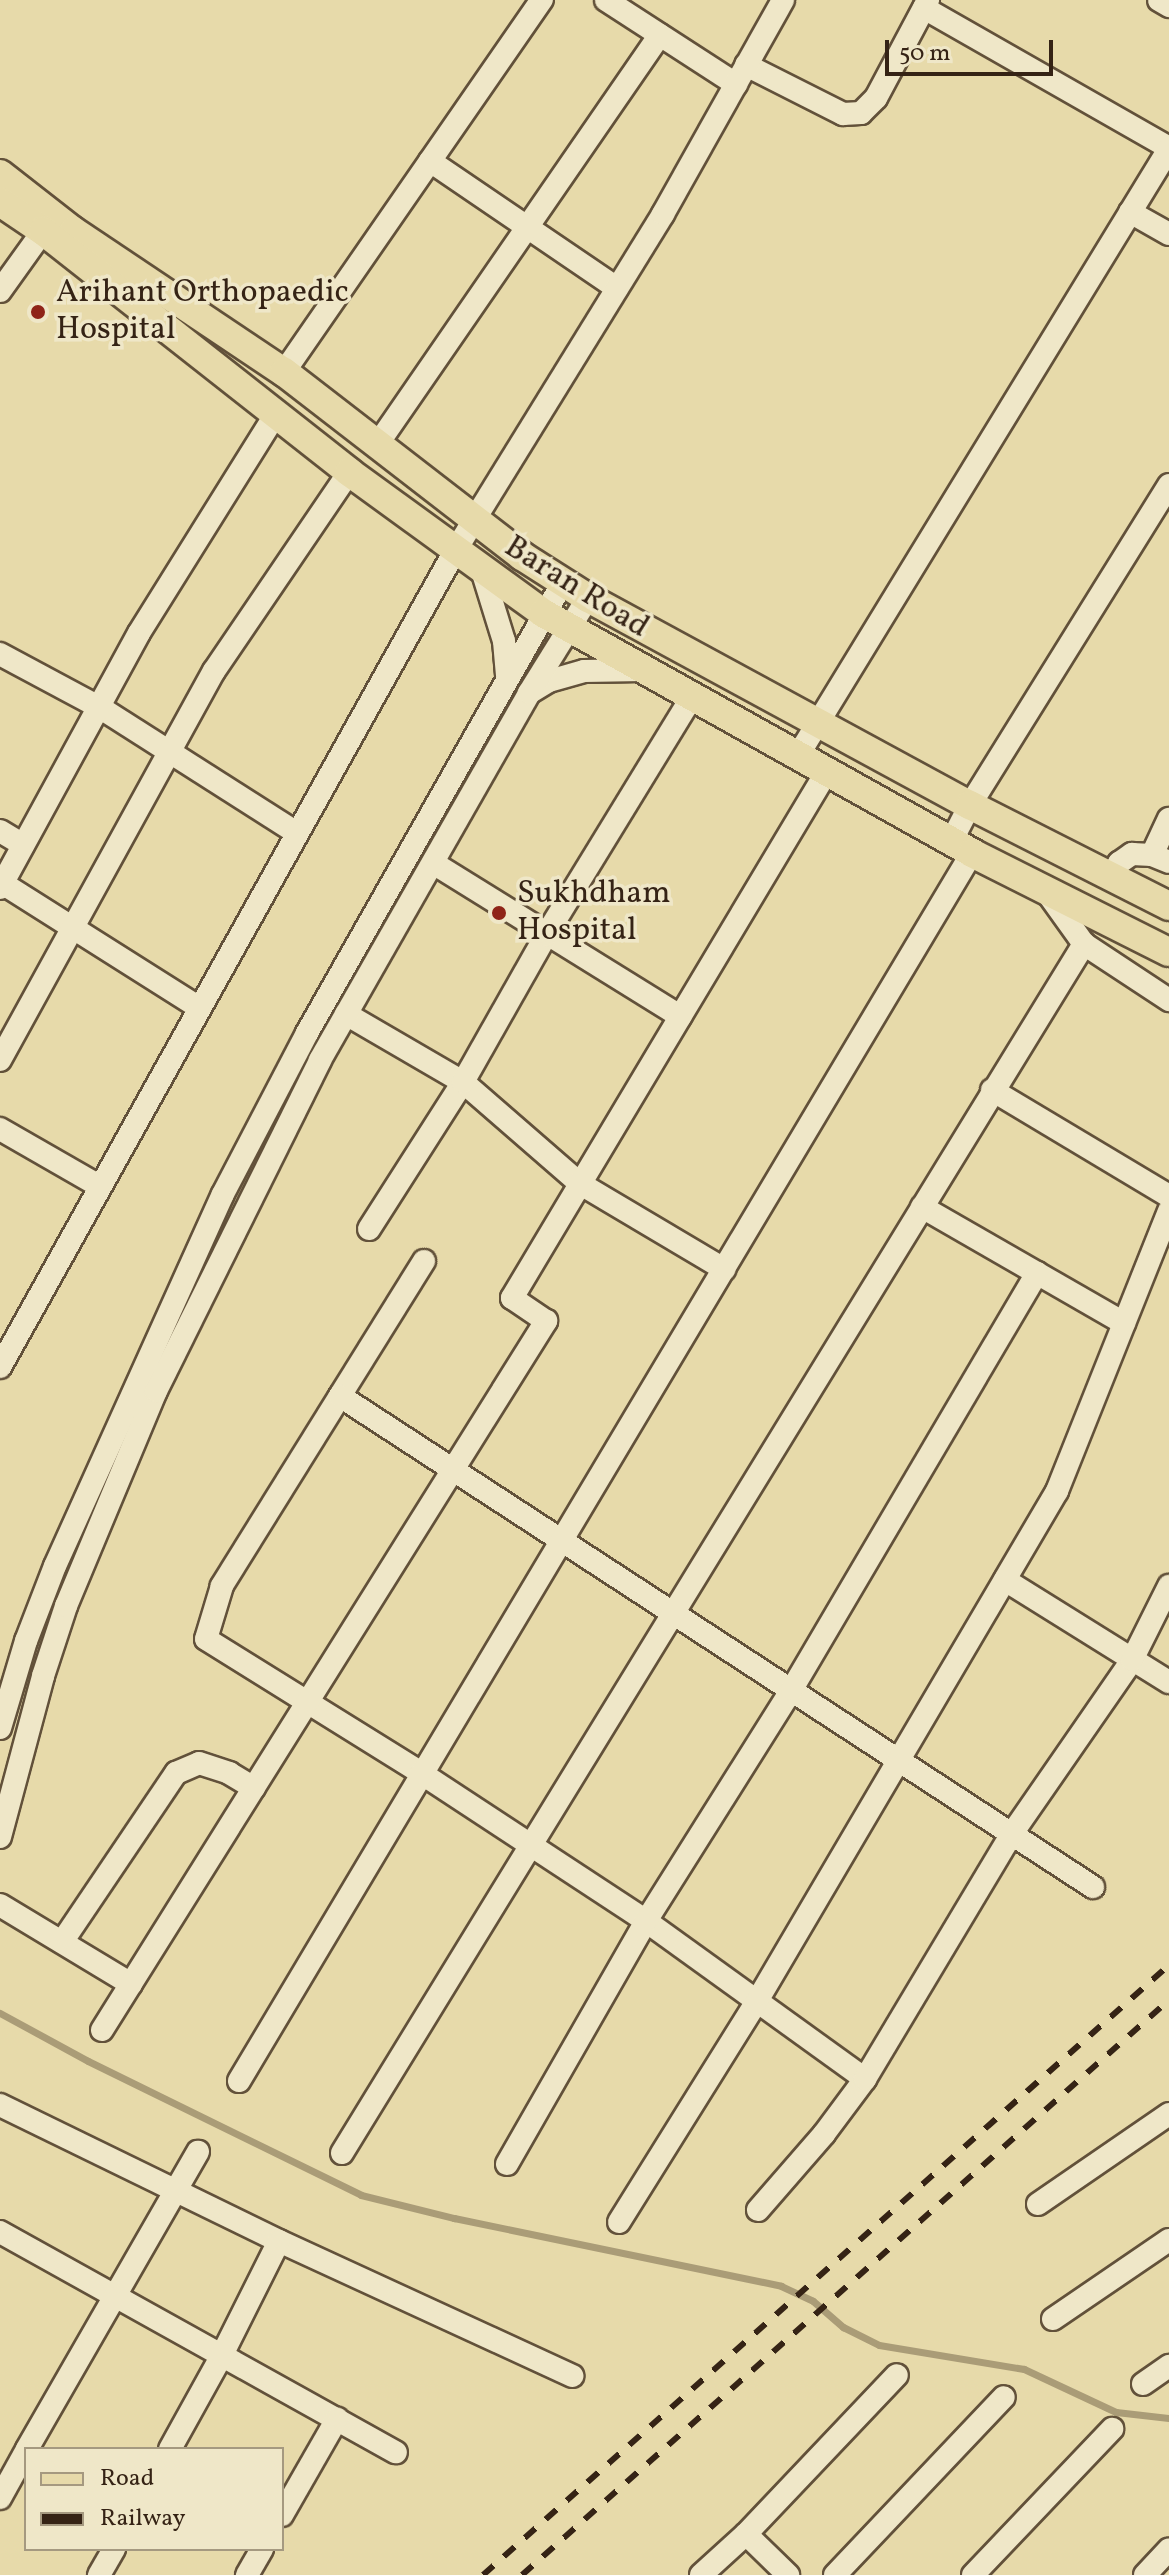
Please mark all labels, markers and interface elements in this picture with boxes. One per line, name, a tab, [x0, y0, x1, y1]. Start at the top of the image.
scale bar	[889, 24, 1057, 74]
text: 50 m	[899, 37, 951, 71]
place label: Arihant Orthopaedic Hospital	[56, 275, 349, 350]
marker: Arihant Orthopaedic Hospital	[27, 301, 49, 323]
street label: Baran Road	[497, 529, 655, 647]
place label: Sukhdham Hospital	[517, 876, 671, 951]
marker: Sukhdham Hospital	[488, 902, 510, 924]
legend	[24, 2447, 284, 2551]
text: Road	[100, 2462, 154, 2496]
text: Railway	[100, 2502, 186, 2536]

